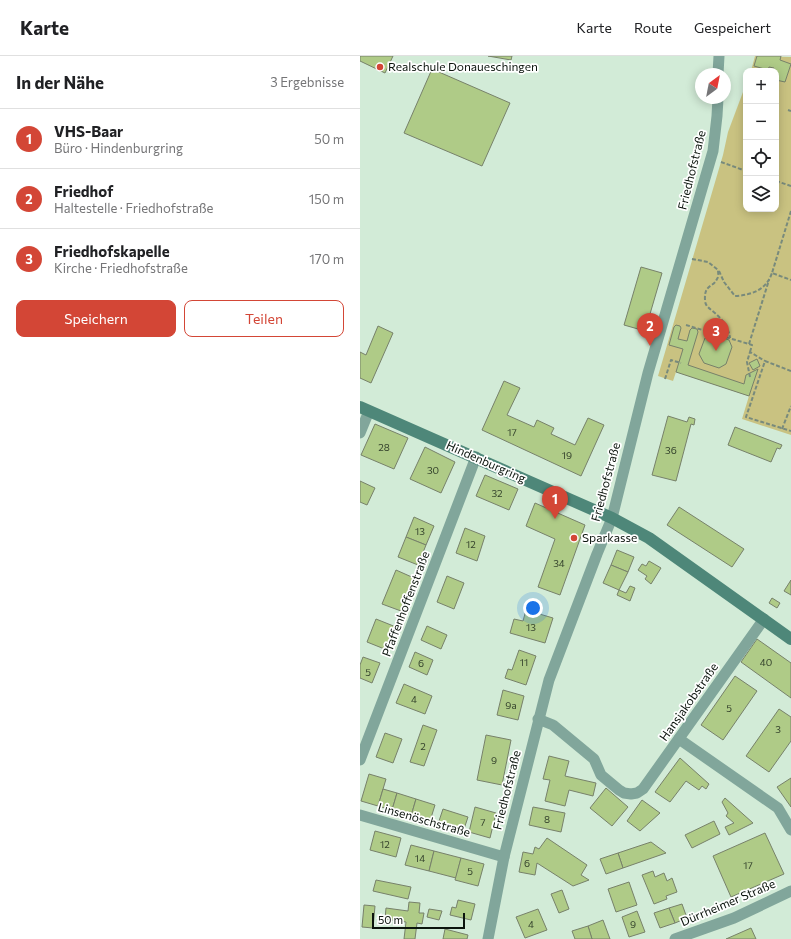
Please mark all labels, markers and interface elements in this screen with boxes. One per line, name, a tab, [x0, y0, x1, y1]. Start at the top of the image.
text: Karte	[20, 16, 69, 39]
text: Karte	[577, 19, 612, 36]
text: Route	[634, 19, 672, 36]
text: Gespeichert	[694, 19, 771, 36]
place label: Realschule Donaueschingen	[388, 59, 538, 73]
marker: Realschule Donaueschingen	[375, 62, 385, 72]
north arrow	[695, 68, 731, 104]
map controls	[743, 68, 779, 212]
button: +	[743, 68, 779, 104]
text: In der Nähe	[16, 72, 104, 93]
text: 3 Ergebnisse	[270, 74, 344, 90]
button: −	[743, 104, 779, 140]
text: VHS-Baar	[54, 122, 123, 140]
street label: Friedhofstraße	[674, 129, 708, 211]
text: 1	[26, 131, 32, 147]
text: 50 m	[314, 131, 344, 147]
text: Büro · Hindenburgring	[54, 140, 183, 156]
button: locate	[743, 140, 779, 176]
button: layers	[743, 176, 779, 212]
text: Friedhof	[54, 182, 113, 200]
text: 2	[25, 191, 33, 207]
text: 150 m	[309, 191, 344, 207]
text: Haltestelle · Friedhofstraße	[54, 200, 213, 216]
text: Friedhofskapelle	[54, 242, 170, 260]
text: 3	[25, 251, 33, 267]
text: 170 m	[309, 251, 344, 267]
text: Kirche · Friedhofstraße	[54, 260, 188, 276]
button: Speichern	[16, 300, 176, 337]
button: Teilen	[184, 300, 344, 337]
pin: 2	[637, 313, 663, 346]
pin: 3	[703, 318, 729, 351]
house number: 17	[507, 426, 517, 438]
street label: Hindenburgring	[445, 437, 529, 485]
house number: 28	[378, 441, 390, 453]
street label: Friedhofstraße	[588, 441, 622, 523]
house number: 36	[665, 444, 677, 456]
house number: 19	[562, 449, 572, 461]
house number: 30	[427, 464, 439, 476]
pin: 1	[542, 486, 568, 519]
house number: 32	[491, 487, 503, 499]
house number: 13	[415, 525, 425, 537]
place label: Sparkasse	[582, 530, 637, 544]
marker: Sparkasse	[569, 533, 579, 543]
house number: 12	[466, 538, 476, 550]
street label: Pfaffenhoffenstraße	[379, 549, 432, 658]
house number: 34	[553, 557, 565, 569]
your location	[523, 598, 543, 618]
house number: 13	[526, 621, 536, 633]
house number: 11	[520, 656, 528, 668]
house number: 40	[760, 656, 772, 668]
house number: 6	[418, 657, 424, 669]
street label: Hansjakobstraße	[656, 660, 720, 743]
house number: 5	[365, 666, 371, 678]
house number: 4	[411, 693, 417, 705]
house number: 9a	[505, 699, 517, 711]
house number: 5	[726, 702, 732, 714]
house number: 3	[775, 723, 781, 735]
house number: 2	[420, 740, 426, 752]
street label: Friedhofstraße	[489, 749, 523, 831]
house number: 9	[491, 754, 497, 766]
street label: Linsenöschstraße	[376, 799, 472, 839]
house number: 8	[544, 813, 550, 825]
house number: 7	[480, 816, 486, 828]
house number: 12	[380, 838, 390, 850]
house number: 14	[415, 852, 425, 864]
house number: 6	[524, 857, 530, 869]
house number: 17	[743, 859, 753, 871]
house number: 5	[467, 865, 473, 877]
street label: Dürrheimer Straße	[678, 876, 777, 928]
scale bar	[372, 911, 465, 930]
text: 50 m	[378, 913, 403, 926]
house number: 4	[528, 918, 534, 930]
house number: 9	[630, 918, 636, 930]

